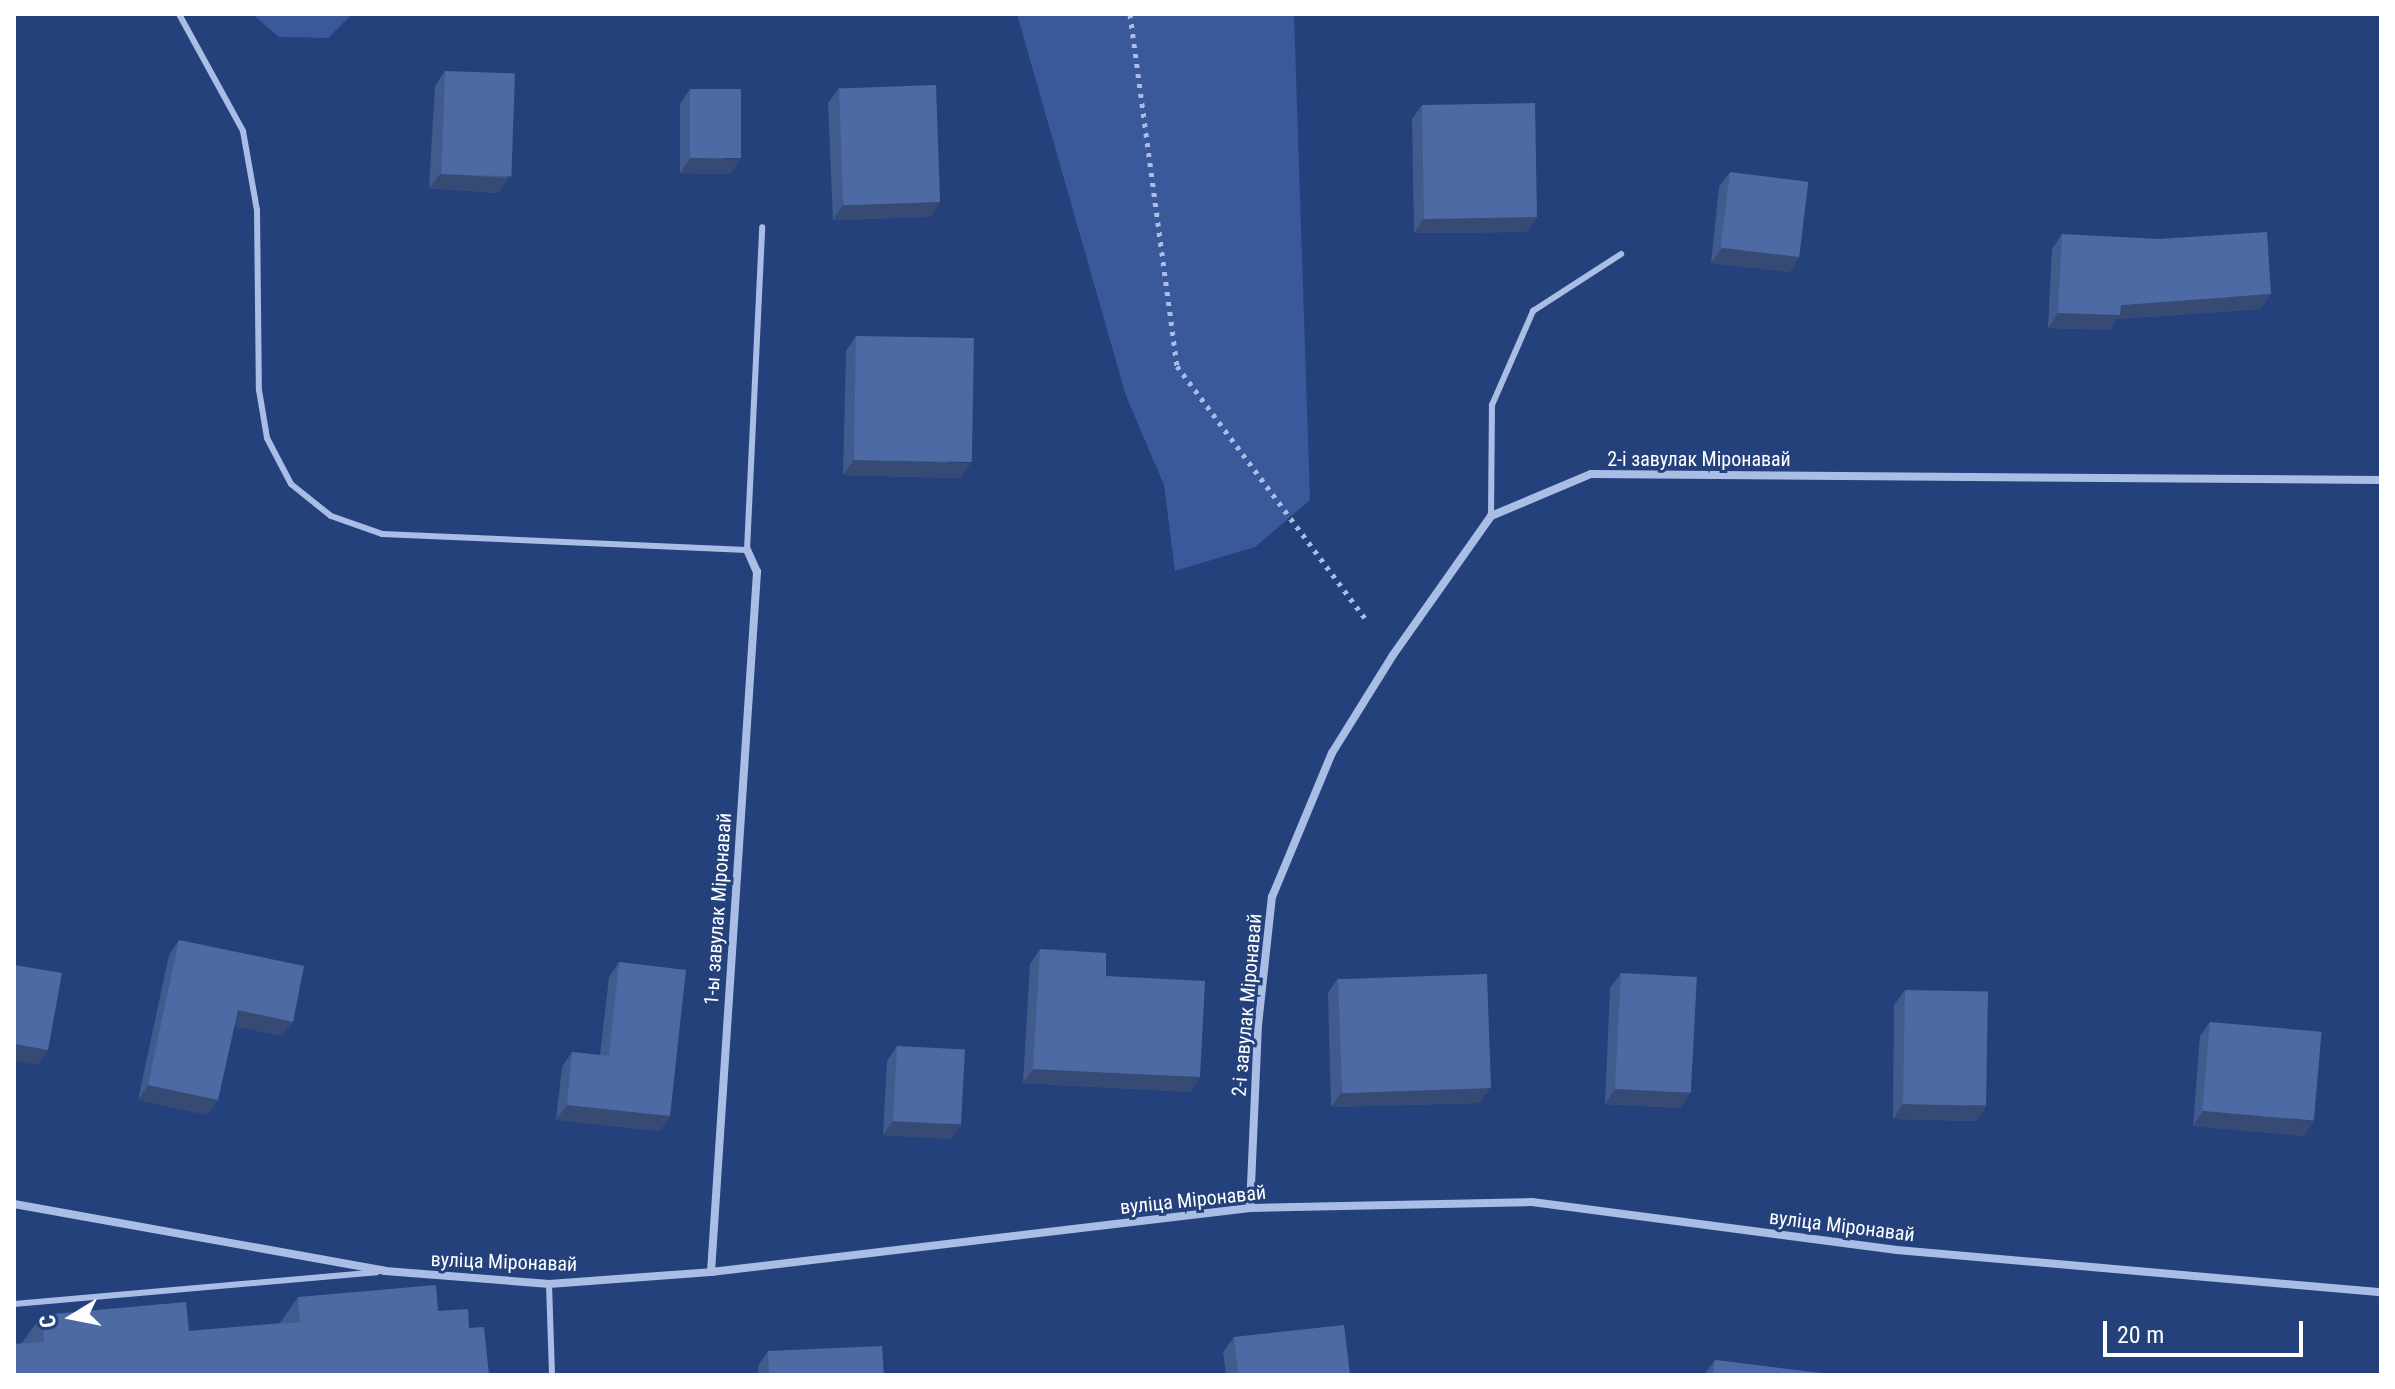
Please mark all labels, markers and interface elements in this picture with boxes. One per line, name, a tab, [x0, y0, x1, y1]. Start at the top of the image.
street label: 2-і завулак Міронавай	[1607, 447, 1791, 471]
street label: 1-ы завулак Міронавай	[699, 812, 737, 1006]
street label: 2-і завулак Міронавай	[1227, 913, 1267, 1097]
street label: вуліца Міронавай	[1119, 1180, 1267, 1220]
street label: вуліца Міронавай	[1768, 1205, 1916, 1247]
street label: вуліца Міронавай	[430, 1247, 578, 1277]
north arrow	[32, 1277, 112, 1357]
scale bar	[2107, 1305, 2307, 1355]
text: С	[34, 1313, 61, 1330]
text: 20 m	[2117, 1321, 2164, 1349]

